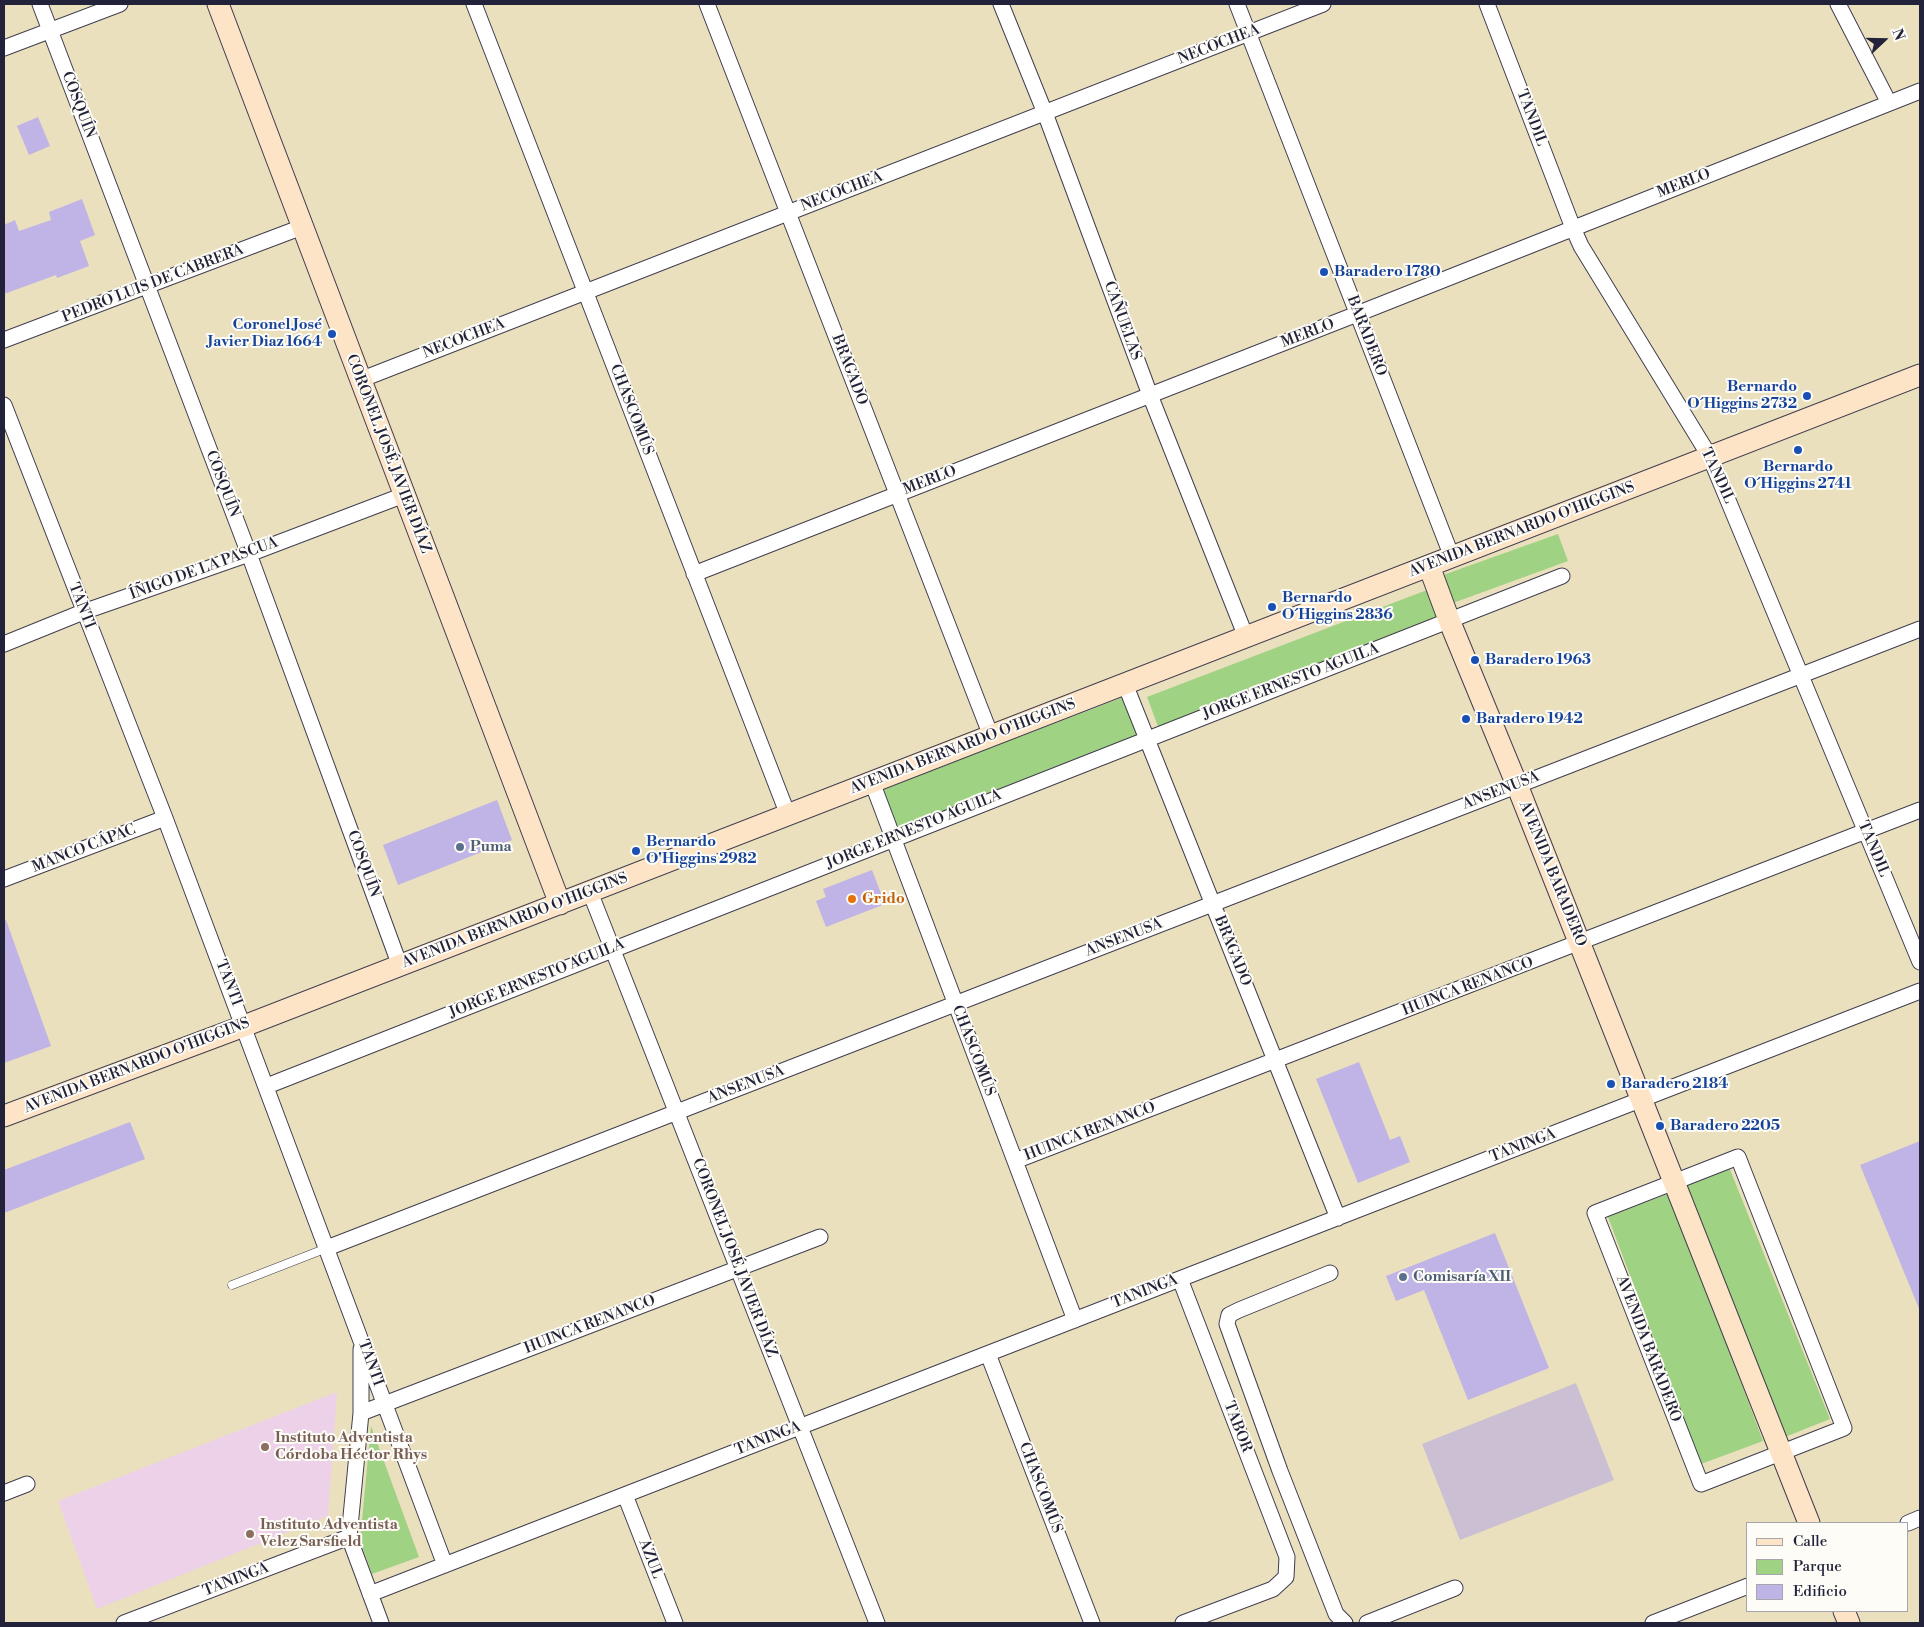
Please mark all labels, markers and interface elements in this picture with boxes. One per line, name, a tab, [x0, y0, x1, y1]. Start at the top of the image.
north arrow	[1859, 15, 1909, 65]
street label: NECOCHEA	[1175, 21, 1263, 69]
text: N	[1888, 26, 1908, 43]
street label: COSQUÍN	[57, 69, 99, 141]
street label: TANDIL	[1512, 87, 1550, 149]
street label: MERLO	[1655, 166, 1713, 202]
street label: NECOCHEA	[798, 168, 886, 216]
street label: PEDRO LUIS DE CABRERA	[60, 241, 246, 327]
place label: Baradero 1780	[1334, 263, 1441, 281]
marker: Baradero 1780	[1318, 266, 1330, 278]
street label: CAÑUELAS	[1099, 279, 1145, 363]
street label: BARADERO	[1342, 293, 1390, 379]
street label: NECOCHEA	[420, 315, 508, 363]
place label: Coronel José Javier Diaz 1664	[208, 316, 322, 351]
street label: MERLO	[1279, 316, 1337, 352]
marker: Coronel José Javier Diaz 1664	[326, 328, 338, 340]
street label: BRAGADO	[827, 332, 871, 408]
street label: CORONEL JOSÉ JAVIER DÍAZ	[342, 352, 434, 556]
street label: CHASCOMÚS	[605, 362, 657, 458]
place label: Bernardo O´Higgins 2732	[1687, 378, 1797, 413]
marker: Bernardo O´Higgins 2732	[1801, 390, 1813, 402]
marker: Bernardo O´Higgins 2741	[1792, 444, 1804, 456]
street label: TANDIL	[1696, 445, 1738, 507]
street label: COSQUÍN	[201, 448, 243, 520]
place label: Bernardo O´Higgins 2741	[1744, 458, 1852, 493]
street label: MERLO	[901, 463, 959, 499]
street label: AVENIDA BERNARDO O'HIGGINS	[1406, 478, 1638, 582]
street label: ÍÑIGO DE LA PASCUA	[128, 534, 280, 604]
street label: TANTI	[64, 580, 98, 632]
place label: Bernardo O´Higgins 2836	[1282, 589, 1393, 624]
marker: Bernardo O´Higgins 2836	[1266, 601, 1278, 613]
street label: JORGE ERNESTO AGUILA	[1200, 640, 1382, 724]
place label: Baradero 1963	[1485, 651, 1591, 669]
marker: Baradero 1963	[1469, 654, 1481, 666]
street label: AVENIDA BERNARDO O'HIGGINS	[847, 695, 1079, 799]
place label: Baradero 1942	[1476, 710, 1583, 728]
marker: Baradero 1942	[1460, 713, 1472, 725]
street label: ANSENUSA	[1460, 768, 1542, 814]
street label: JORGE ERNESTO AGUILA	[824, 787, 1004, 873]
street label: AVENIDA BARADERO	[1515, 798, 1589, 950]
street label: TANDIL	[1853, 818, 1893, 880]
street label: MANCO CÁPAC	[30, 821, 138, 877]
street label: COSQUÍN	[343, 828, 383, 900]
place label: Bernardo O'Higgins 2982	[646, 833, 757, 868]
place label: Puma	[470, 838, 512, 856]
marker: Puma	[454, 841, 466, 853]
marker: Bernardo O'Higgins 2982	[630, 845, 642, 857]
street label: AVENIDA BERNARDO O'HIGGINS	[399, 869, 631, 973]
place label: Grido	[862, 890, 905, 908]
marker: Grido	[846, 893, 858, 905]
street label: BRAGADO	[1210, 913, 1254, 989]
street label: ANSENUSA	[1083, 915, 1165, 961]
street label: JORGE ERNESTO AGUILA	[447, 936, 627, 1022]
street label: HUINCA RENANCO	[1400, 954, 1536, 1020]
street label: TANTI	[211, 957, 245, 1009]
street label: CHASCOMÚS	[947, 1003, 999, 1099]
street label: AVENIDA BERNARDO O'HIGGINS	[21, 1014, 253, 1118]
street label: ANSENUSA	[705, 1062, 787, 1108]
place label: Baradero 2184	[1621, 1075, 1729, 1093]
marker: Baradero 2184	[1605, 1078, 1617, 1090]
street label: HUINCA RENANCO	[1022, 1099, 1158, 1165]
place label: Baradero 2205	[1670, 1117, 1780, 1135]
marker: Baradero 2205	[1654, 1120, 1666, 1132]
street label: TANINGA	[1488, 1125, 1558, 1167]
street label: CORONEL JOSÉ JAVIER DÍAZ	[688, 1156, 780, 1360]
place label: Comisaría XII	[1413, 1268, 1511, 1286]
street label: TANINGA	[1110, 1271, 1180, 1313]
marker: Comisaría XII	[1397, 1271, 1409, 1283]
street label: AVENIDA BARADERO	[1612, 1273, 1684, 1425]
street label: HUINCA RENANCO	[522, 1292, 658, 1358]
street label: TANTI	[353, 1337, 387, 1389]
street label: TABOR	[1219, 1399, 1255, 1455]
street label: TANINGA	[733, 1418, 803, 1460]
place label: Instituto Adventista Córdoba Héctor Rhys	[275, 1429, 427, 1464]
street label: CHASCOMÚS	[1014, 1440, 1066, 1536]
marker: Instituto Adventista Córdoba Héctor Rhys	[259, 1441, 271, 1453]
place label: Instituto Adventista Velez Sarsfield	[260, 1516, 398, 1551]
legend	[1746, 1522, 1909, 1612]
marker: Instituto Adventista Velez Sarsfield	[244, 1528, 256, 1540]
text: Calle	[1793, 1532, 1827, 1551]
street label: AZUL	[634, 1537, 666, 1581]
text: Parque	[1793, 1557, 1842, 1576]
street label: TANINGA	[201, 1559, 271, 1601]
text: Edificio	[1793, 1582, 1847, 1601]

